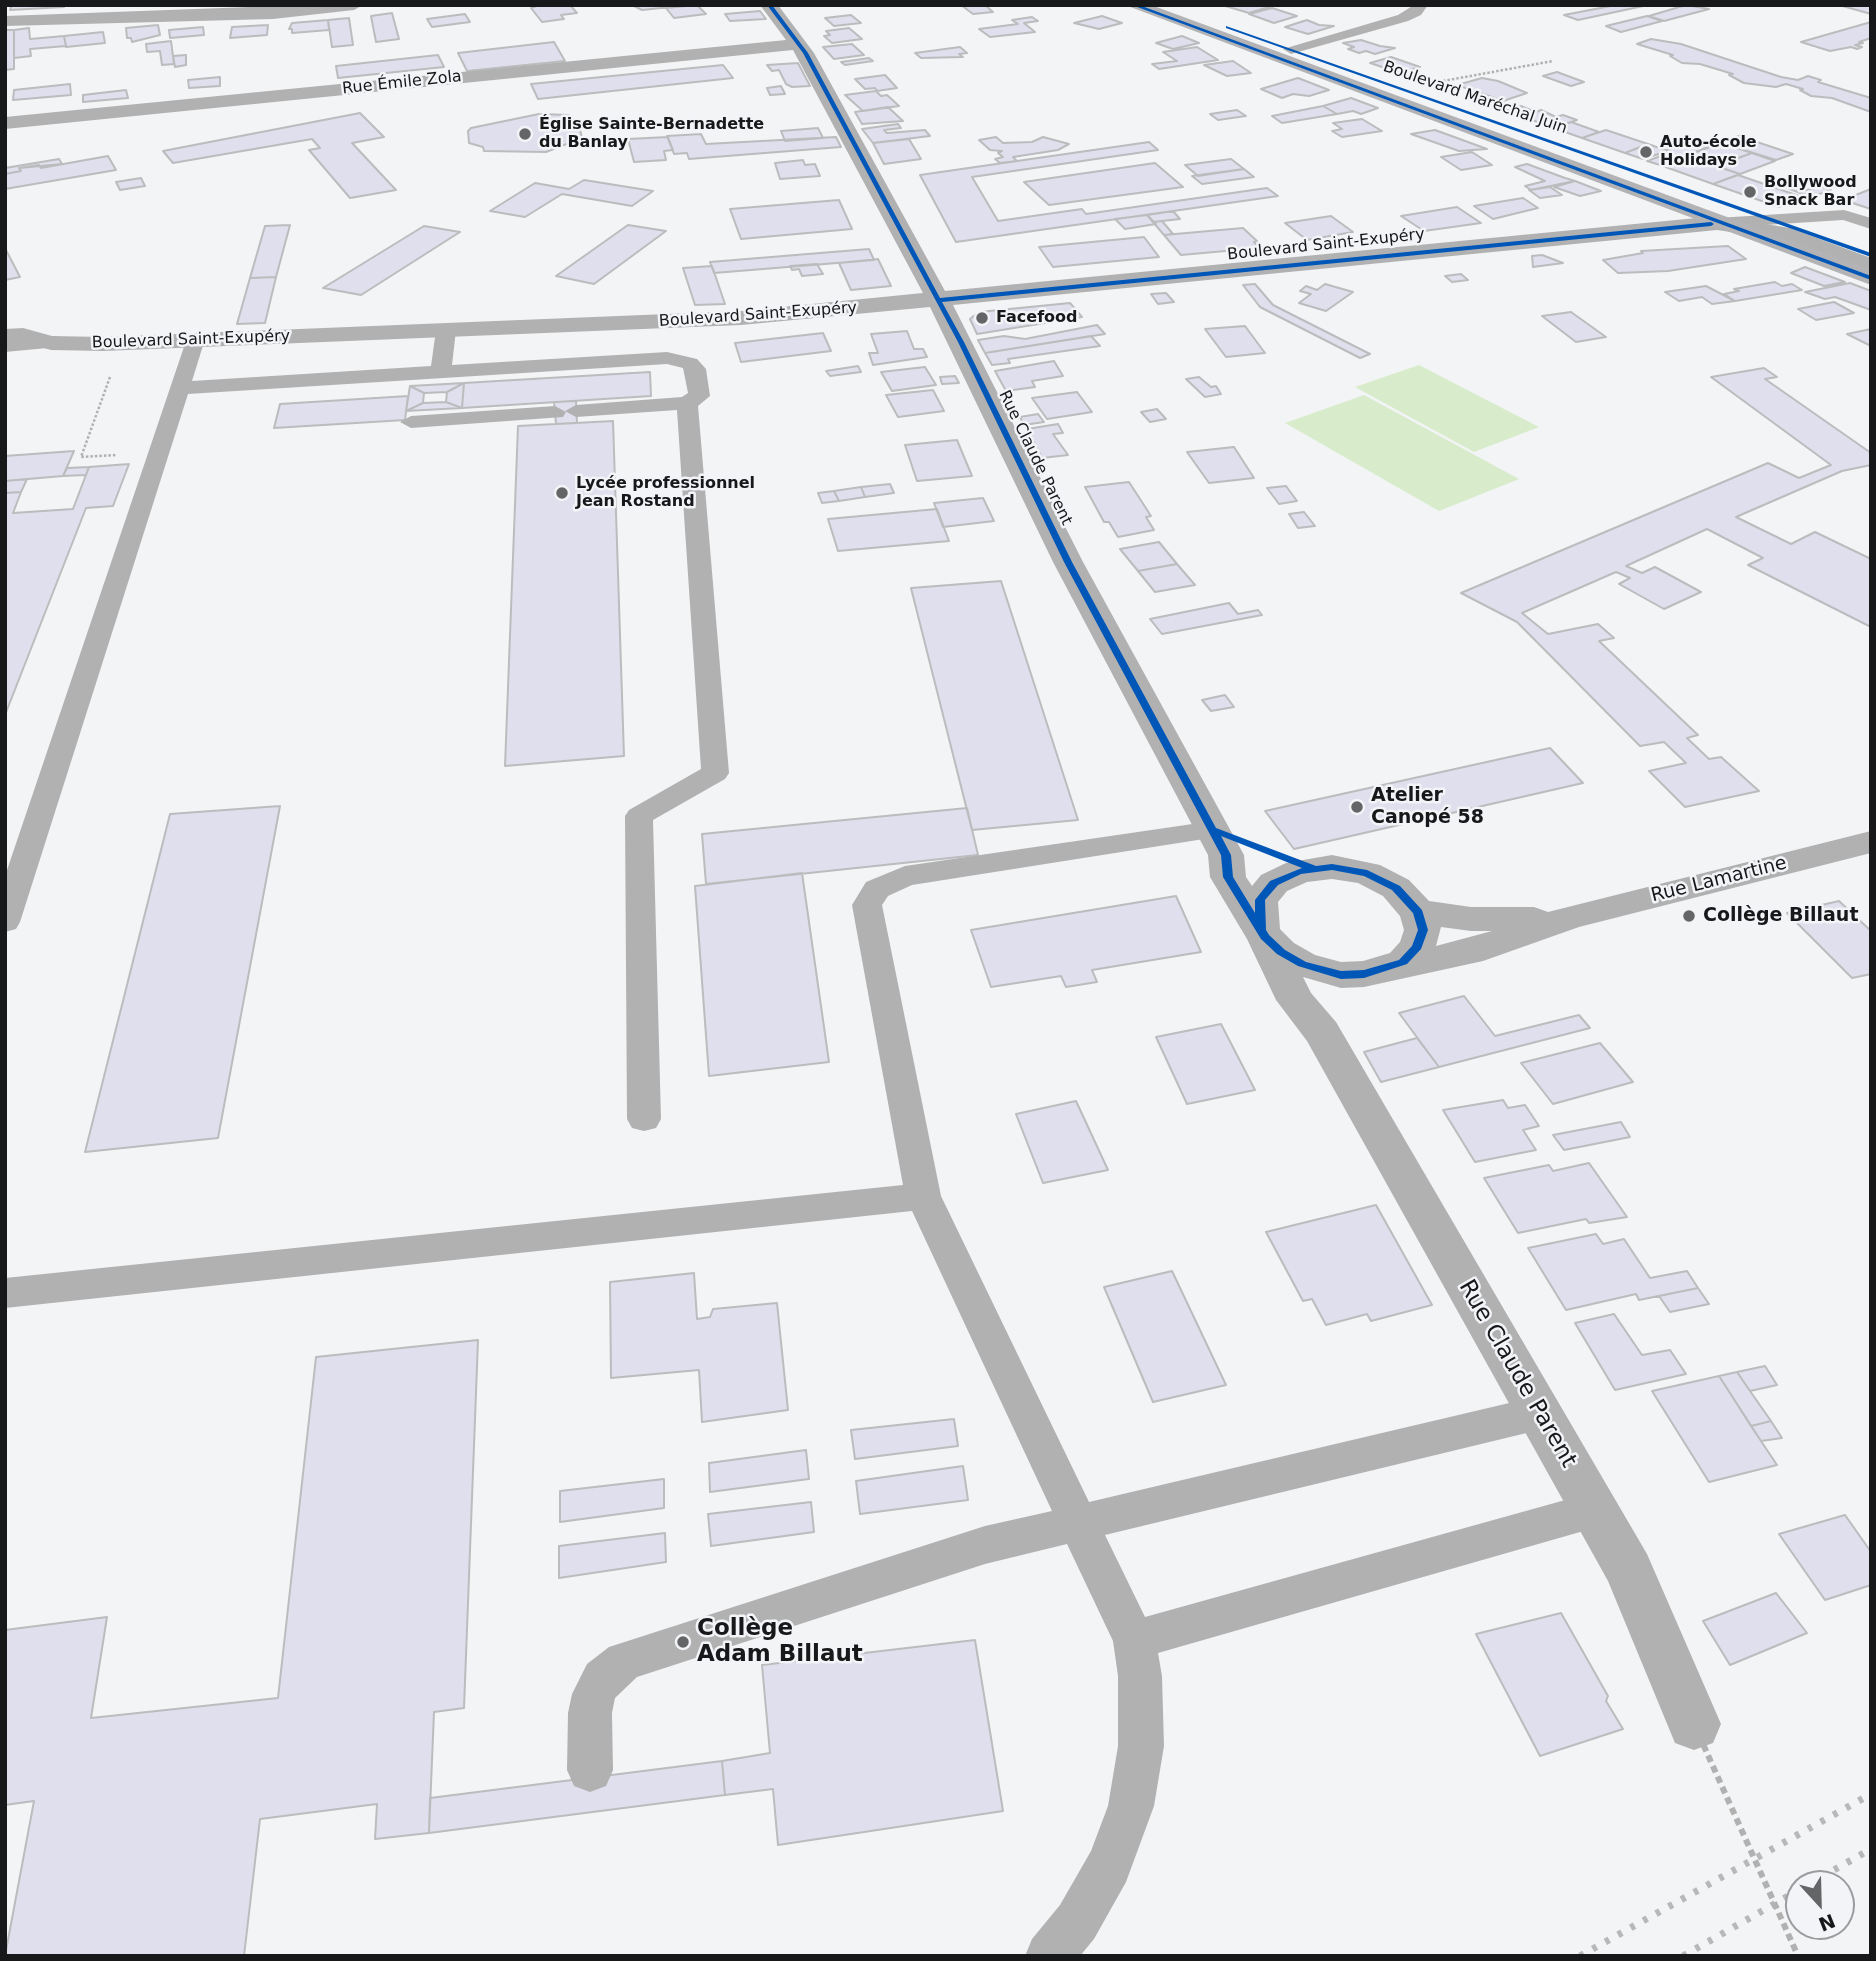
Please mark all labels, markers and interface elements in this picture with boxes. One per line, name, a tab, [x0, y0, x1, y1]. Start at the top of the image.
street label: Boulevard Maréchal Juin	[1380, 57, 1570, 139]
street label: Rue Émile Zola	[341, 67, 463, 99]
place label: Église Sainte-Bernadette du Banlay	[539, 115, 764, 153]
marker: Église Sainte-Bernadette du Banlay	[517, 126, 533, 142]
place label: Auto-école Holidays	[1660, 133, 1757, 171]
marker: Auto-école Holidays	[1638, 144, 1654, 160]
place label: Bollywood Snack Bar	[1764, 173, 1857, 211]
marker: Bollywood Snack Bar	[1742, 184, 1758, 200]
street label: Boulevard Saint-Exupéry	[1226, 225, 1426, 265]
street label: Boulevard Saint-Exupéry	[658, 299, 858, 331]
place label: Facefood	[996, 308, 1078, 328]
marker: Facefood	[974, 310, 990, 326]
street label: Boulevard Saint-Exupéry	[92, 327, 290, 353]
street label: Rue Claude Parent	[994, 388, 1076, 528]
place label: Lycée professionnel Jean Rostand	[576, 474, 755, 512]
marker: Lycée professionnel Jean Rostand	[554, 485, 570, 501]
place label: Atelier Canopé 58	[1371, 785, 1484, 829]
marker: Atelier Canopé 58	[1349, 799, 1365, 815]
street label: Rue Lamartine	[1649, 852, 1789, 908]
place label: Collège Billaut	[1703, 905, 1858, 927]
marker: Collège Billaut	[1681, 908, 1697, 924]
street label: Rue Claude Parent	[1452, 1275, 1582, 1473]
place label: Collège Adam Billaut	[697, 1615, 863, 1669]
marker: Collège Adam Billaut	[675, 1634, 691, 1650]
north arrow	[1785, 1870, 1855, 1940]
text: N	[1816, 1909, 1839, 1936]

